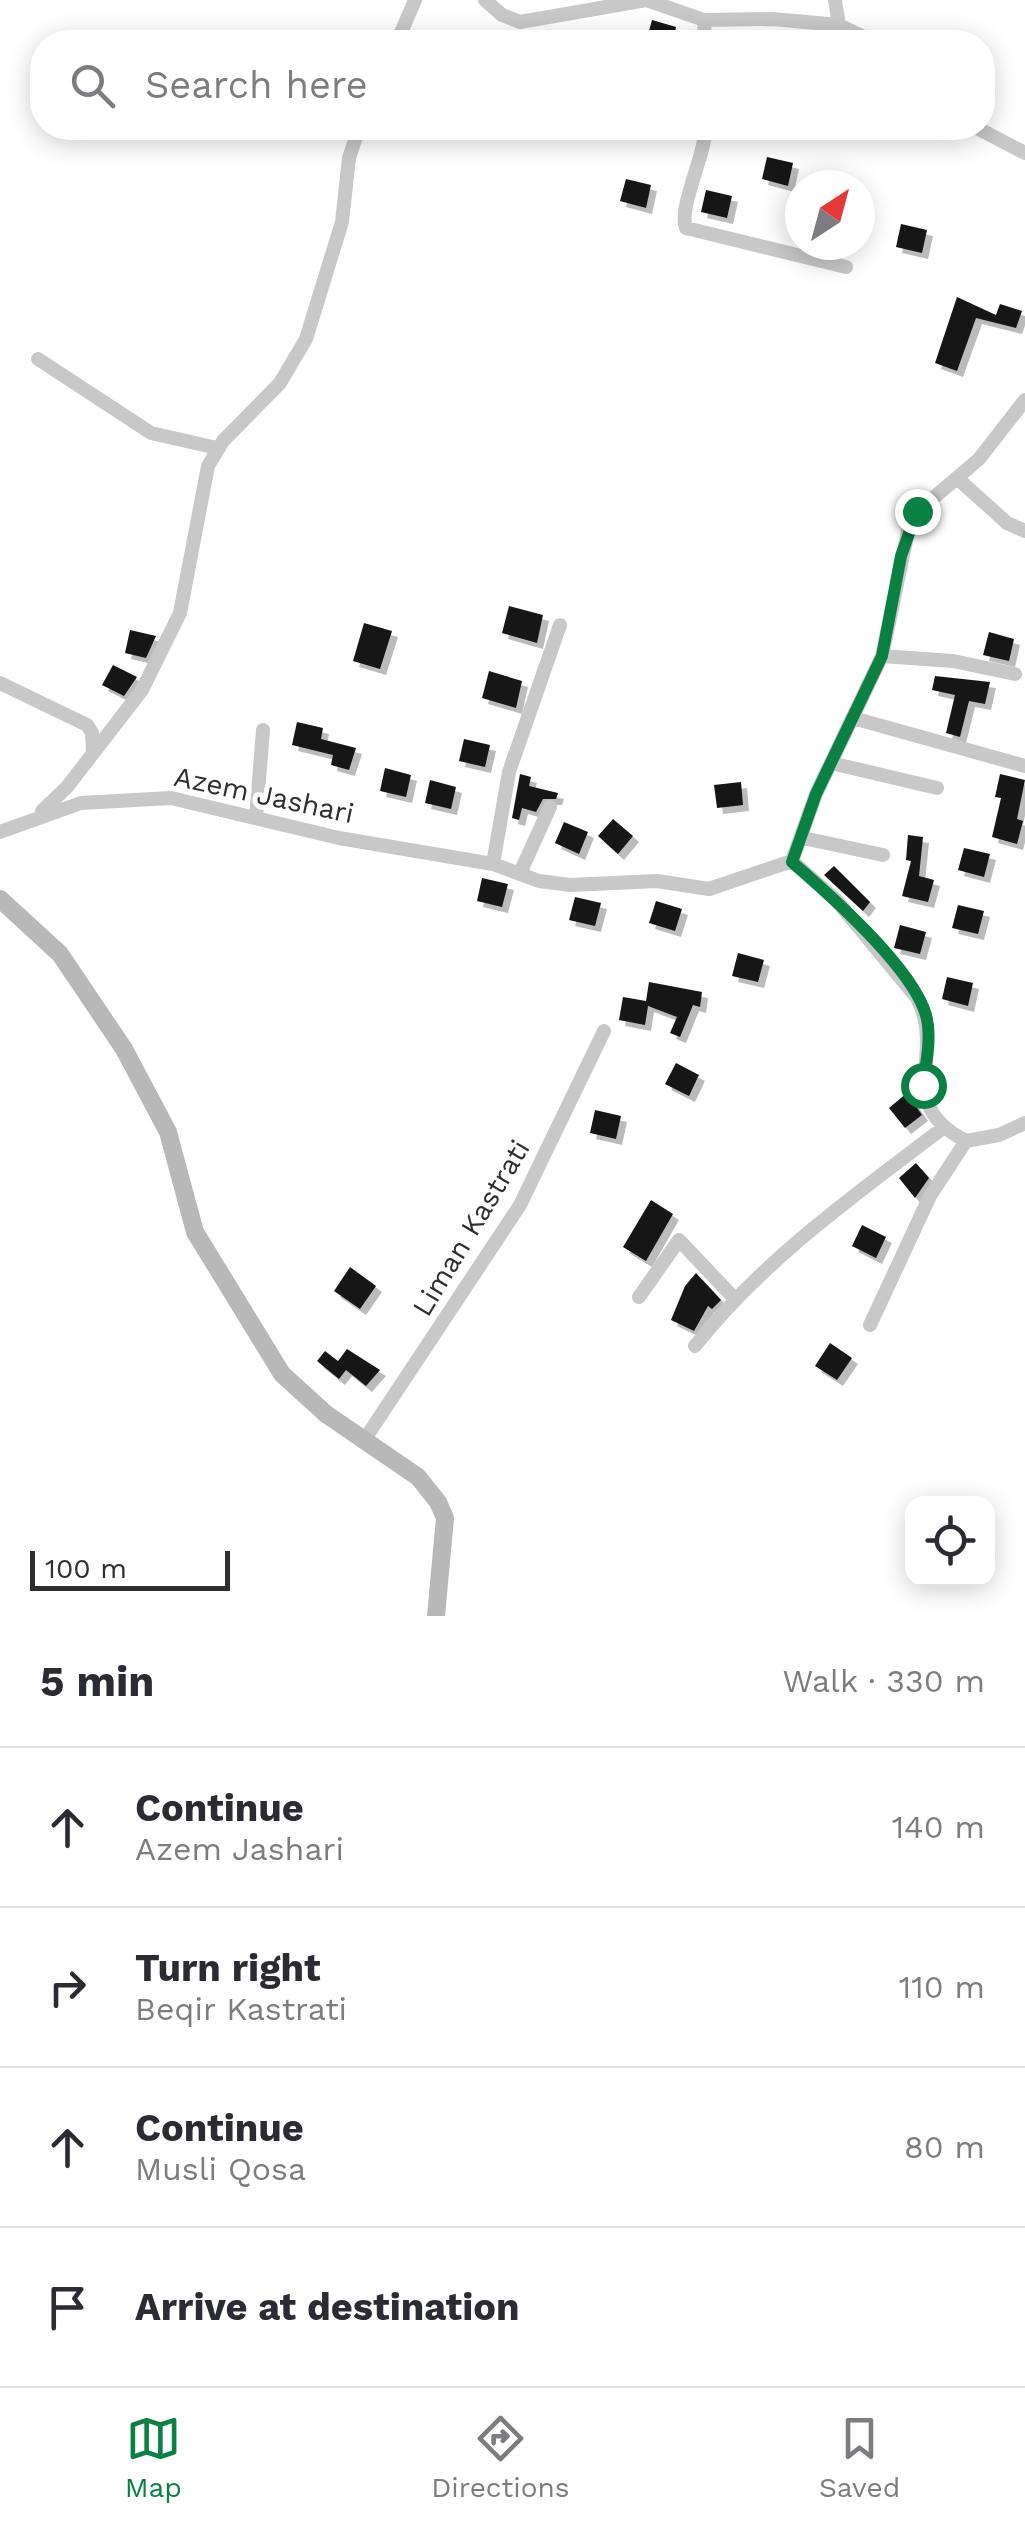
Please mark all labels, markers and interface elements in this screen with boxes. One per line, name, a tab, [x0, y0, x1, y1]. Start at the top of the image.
search box	[30, 30, 995, 140]
icon: search	[65, 58, 120, 113]
text: Search here	[145, 63, 368, 107]
north arrow	[785, 170, 875, 260]
route end	[895, 489, 941, 535]
street label: Azem Jashari	[171, 760, 357, 830]
route start	[901, 1063, 947, 1109]
street label: Liman Kastrati	[406, 1134, 536, 1322]
map controls	[905, 1496, 995, 1586]
button: locate	[905, 1496, 995, 1586]
scale bar	[30, 1546, 230, 1590]
text: 100 m	[45, 1552, 127, 1585]
text: 5 min	[40, 1657, 154, 1706]
text: Walk · 330 m	[783, 1662, 985, 1700]
text: Continue	[135, 1786, 304, 1830]
icon: ahead	[40, 1800, 95, 1855]
text: 140 m	[892, 1808, 985, 1846]
text: Azem Jashari	[135, 1830, 344, 1868]
text: Turn right	[135, 1946, 321, 1990]
icon: right	[40, 1960, 95, 2015]
text: 110 m	[899, 1968, 985, 2006]
text: Beqir Kastrati	[135, 1990, 347, 2028]
text: Continue	[135, 2106, 304, 2150]
icon: ahead	[40, 2120, 95, 2175]
text: 80 m	[904, 2128, 985, 2166]
text: Musli Qosa	[135, 2150, 306, 2188]
icon: arrive	[40, 2280, 95, 2335]
text: Arrive at destination	[135, 2285, 520, 2329]
tab: Map	[125, 2411, 182, 2504]
tab: Directions	[431, 2411, 570, 2504]
tab: Saved	[819, 2411, 900, 2504]

